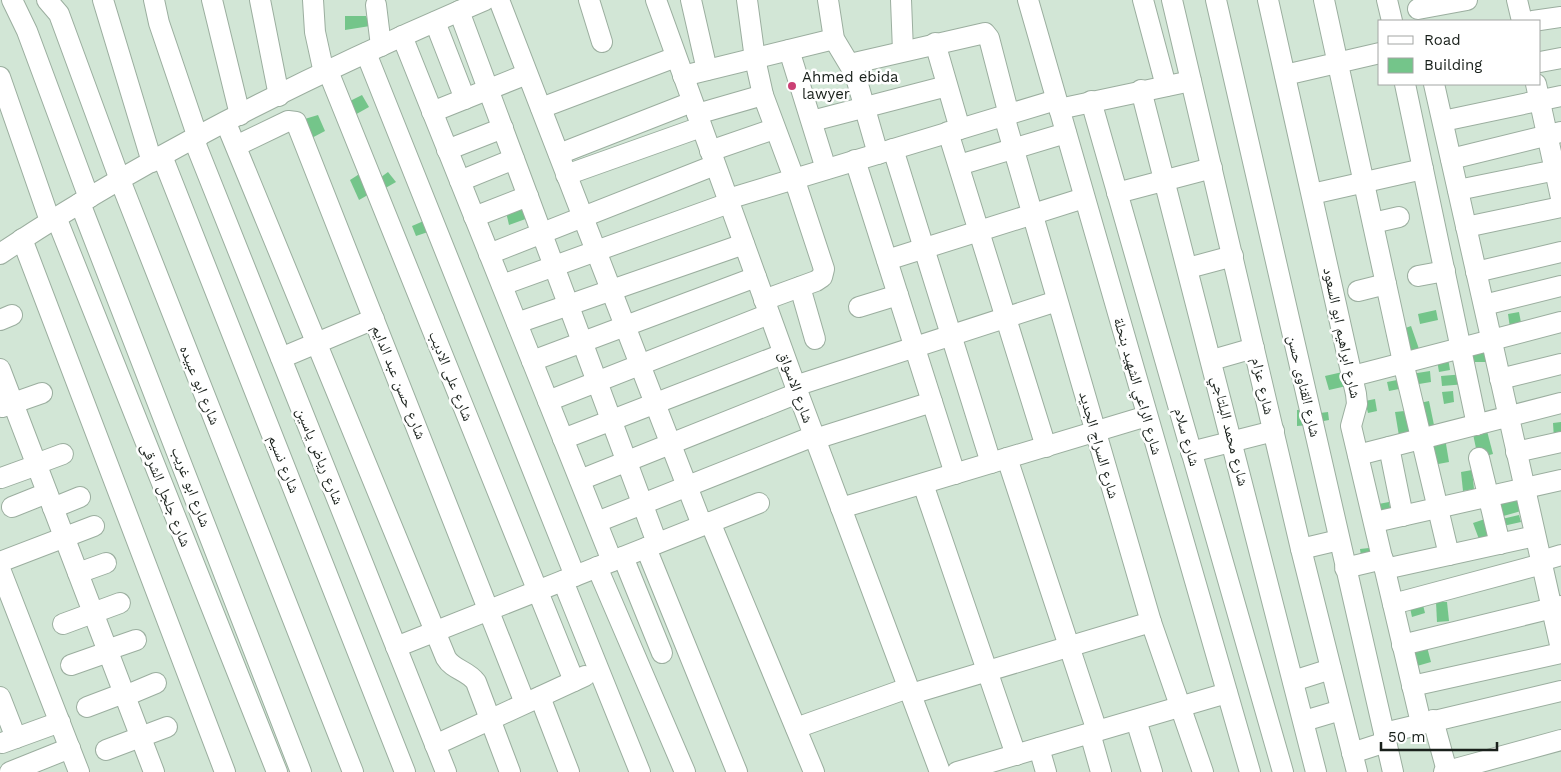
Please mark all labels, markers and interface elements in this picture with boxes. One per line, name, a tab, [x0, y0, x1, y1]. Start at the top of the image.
legend	[1378, 20, 1541, 85]
text: Road	[1424, 31, 1461, 49]
text: Building	[1424, 56, 1482, 74]
place label: Ahmed ebida lawyer	[802, 68, 899, 103]
marker: Ahmed ebida lawyer	[786, 80, 798, 92]
street label: شارع ابراهيم ابو السعود	[1318, 266, 1365, 400]
street label: شارع الراعي الشهيد بنحلة	[1107, 315, 1166, 458]
street label: شارع حسن عبد الدايم	[367, 322, 430, 442]
street label: شارع على الاديب	[424, 328, 477, 424]
street label: شارع القناوى حسن	[1283, 333, 1324, 439]
street label: شارع ابو عبيده	[175, 343, 224, 428]
street label: شارع الاسواق	[774, 349, 817, 426]
street label: شارع عزام	[1247, 356, 1278, 417]
street label: شارع محمد البلتاجي	[1205, 374, 1252, 489]
street label: شارع السراج الجديد	[1074, 389, 1123, 501]
street label: شارع رياض ياسين	[291, 405, 348, 508]
street label: شارع سلام	[1169, 406, 1204, 469]
street label: شارع نسيم	[263, 432, 304, 496]
street label: شارع جلجل الشرقى	[136, 441, 195, 550]
street label: شارع ابو غريب	[167, 444, 215, 530]
scale bar	[1381, 720, 1497, 752]
text: 50 m	[1388, 728, 1425, 746]

